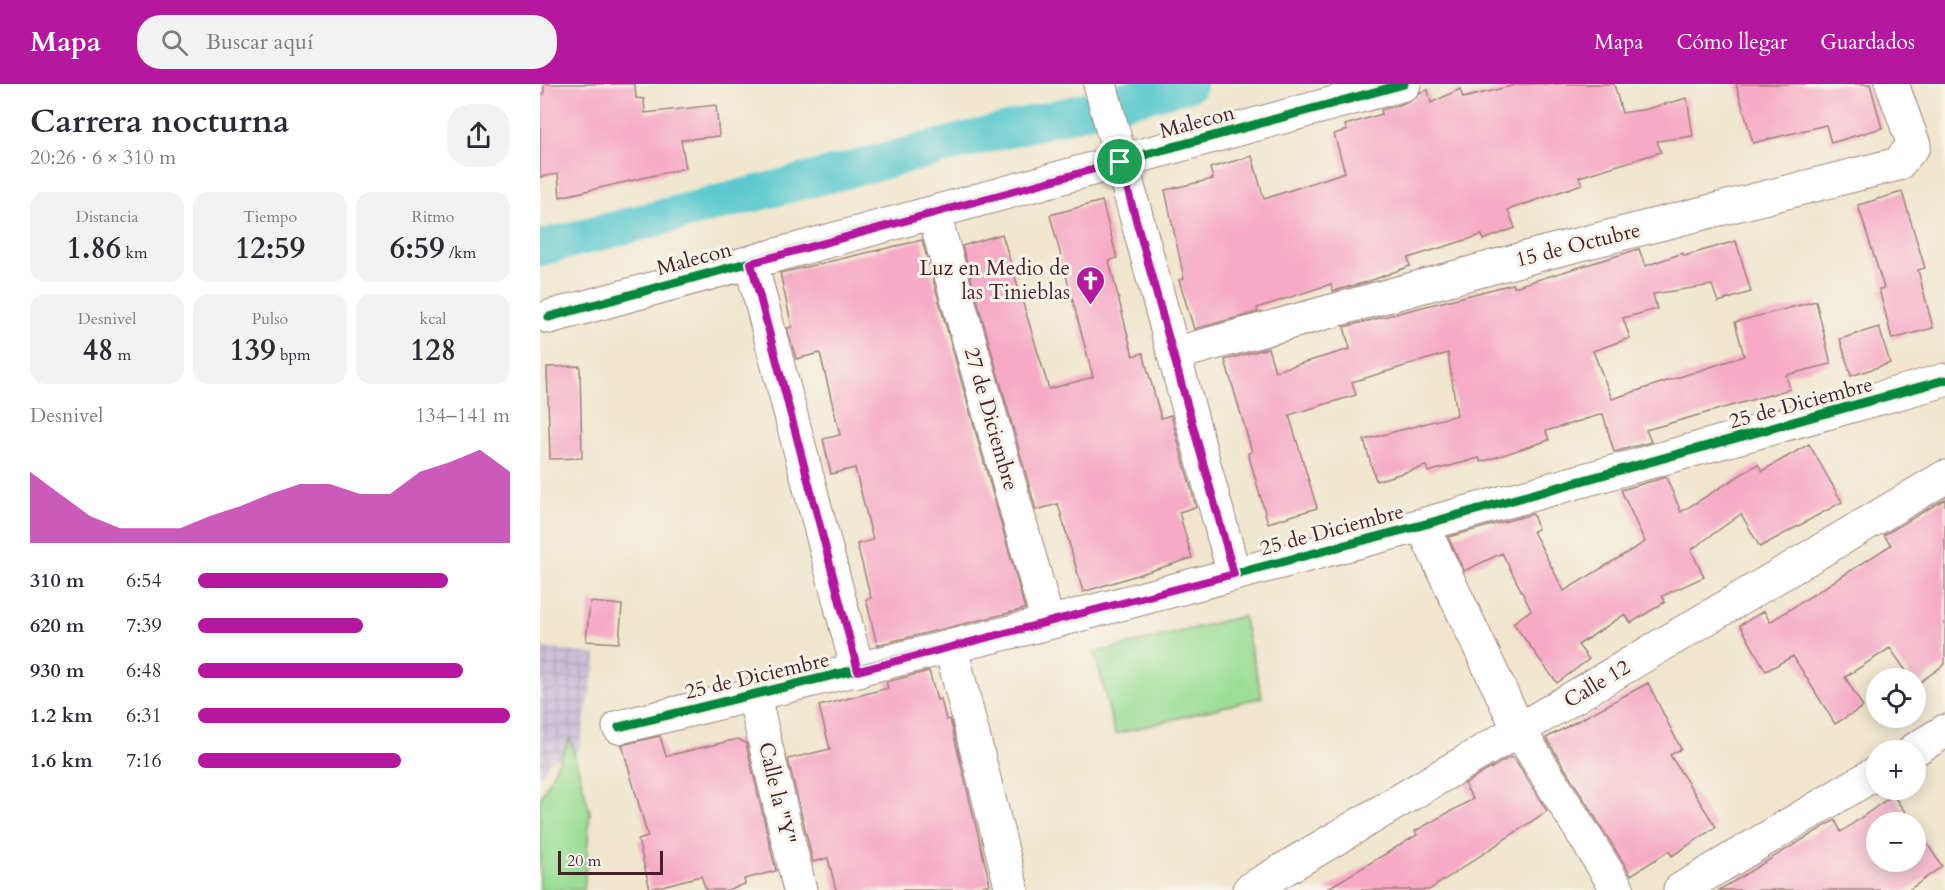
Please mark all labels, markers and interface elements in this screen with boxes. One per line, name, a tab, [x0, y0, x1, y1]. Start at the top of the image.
search box	[137, 15, 557, 69]
text: Mapa	[30, 23, 101, 61]
icon: search	[158, 26, 191, 59]
text: Buscar aquí	[206, 27, 313, 57]
text: Mapa	[1594, 28, 1643, 57]
text: Cómo llegar	[1676, 28, 1787, 57]
text: Guardados	[1820, 28, 1915, 57]
street label: Malecon	[1156, 98, 1238, 146]
text: Carrera nocturna	[30, 99, 289, 144]
button: share	[447, 104, 510, 167]
pin	[1094, 136, 1145, 187]
text: 20:26 · 6 × 310 m	[30, 144, 176, 171]
icon: arrive	[1103, 145, 1136, 178]
text: Distancia	[76, 206, 138, 228]
text: Tiempo	[243, 206, 297, 228]
text: Ritmo	[412, 206, 454, 228]
street label: 15 de Octubre	[1512, 215, 1644, 275]
text: 1.86	[66, 228, 121, 269]
text: 12:59	[235, 228, 305, 269]
text: 6:59	[390, 228, 445, 269]
street label: Malecon	[653, 235, 735, 283]
text: km	[121, 242, 148, 264]
text: /km	[445, 242, 476, 264]
place label: Luz en Medio de las Tinieblas	[920, 254, 1070, 307]
church icon: Luz en Medio de las Tinieblas	[1075, 264, 1107, 306]
text: Desnivel	[78, 308, 136, 330]
text: Pulso	[252, 308, 288, 330]
text: kcal	[420, 308, 446, 330]
text: 48	[83, 330, 113, 371]
text: 139	[229, 330, 276, 371]
text: 128	[410, 330, 456, 371]
text: m	[113, 344, 131, 366]
text: bpm	[276, 344, 311, 366]
street label: 27 de Diciembre	[957, 344, 1025, 494]
street label: 25 de Diciembre	[1726, 370, 1876, 436]
text: Desnivel	[30, 402, 103, 429]
text: 134–141 m	[415, 402, 510, 429]
street label: 25 de Diciembre	[1257, 497, 1407, 563]
text: 310 m	[30, 567, 85, 594]
text: 6:54	[126, 567, 162, 594]
text: 620 m	[30, 612, 85, 639]
text: 7:39	[126, 612, 162, 639]
street label: 25 de Diciembre	[682, 645, 832, 707]
street label: Calle 12	[1558, 653, 1636, 715]
text: 930 m	[30, 657, 85, 684]
text: 6:48	[126, 657, 162, 684]
map controls	[1866, 668, 1926, 872]
button: locate	[1866, 668, 1926, 728]
text: 1.2 km	[30, 702, 93, 729]
text: 6:31	[126, 702, 162, 729]
street label: Calle la "Y"	[751, 739, 803, 847]
button: +	[1866, 740, 1926, 800]
text: 1.6 km	[30, 747, 93, 774]
text: 7:16	[126, 747, 162, 774]
button: −	[1866, 812, 1926, 872]
scale bar	[558, 848, 663, 876]
text: 20 m	[567, 850, 601, 872]

